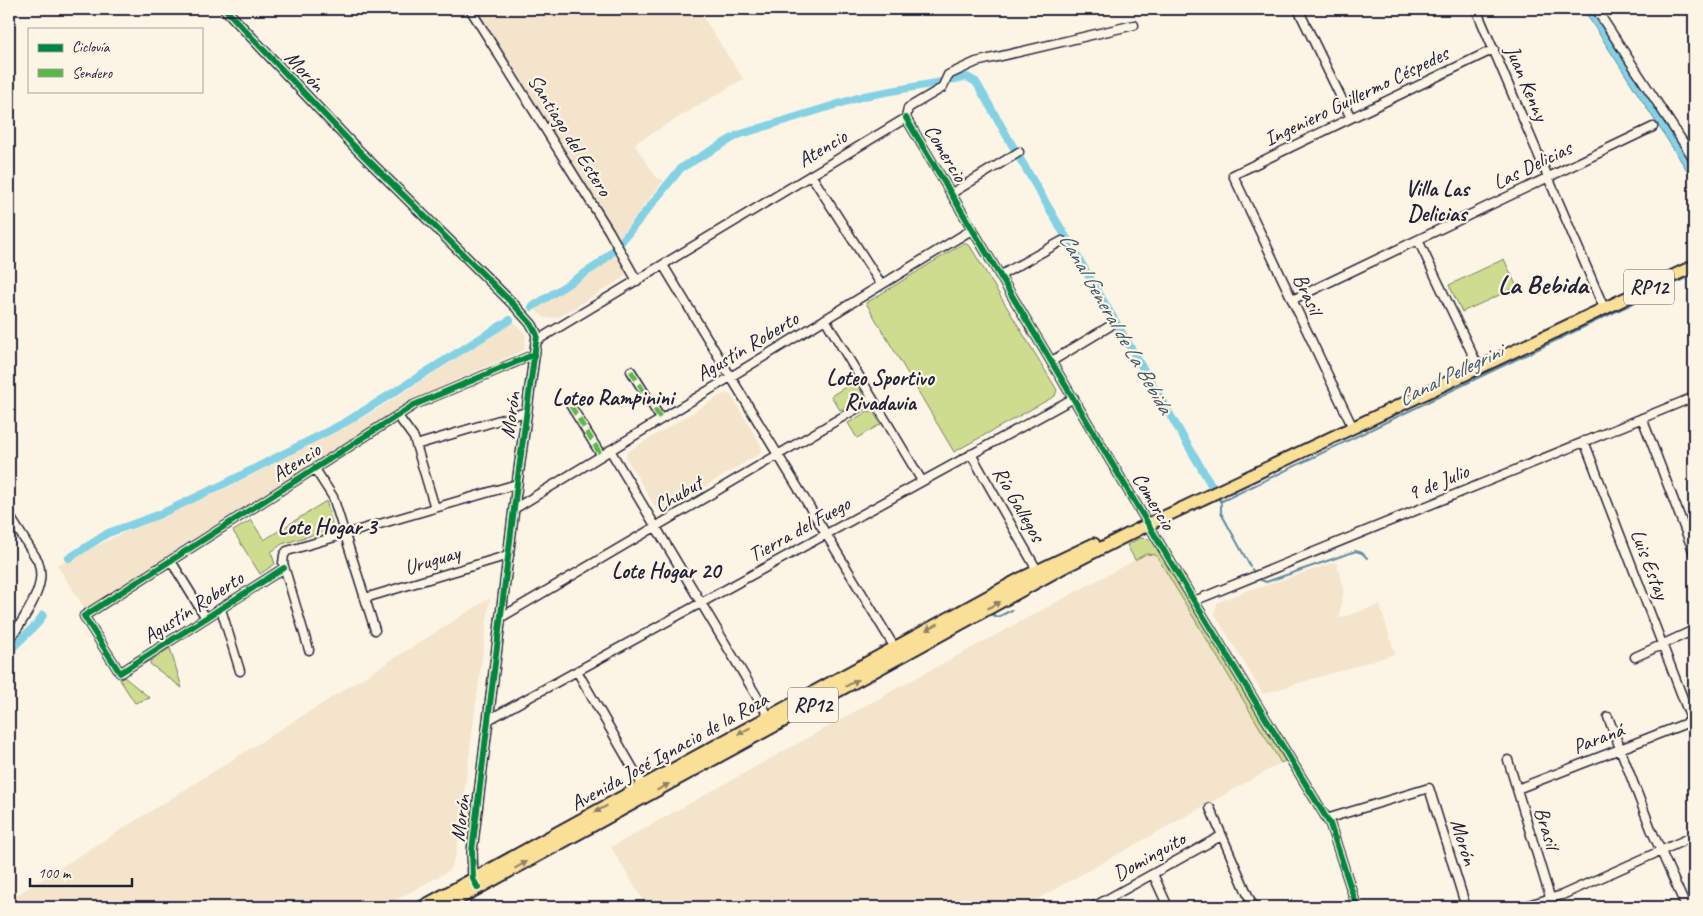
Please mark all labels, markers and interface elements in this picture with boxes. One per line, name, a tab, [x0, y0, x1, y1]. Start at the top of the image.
legend	[28, 28, 202, 92]
text: Ciclovía	[72, 38, 111, 57]
street label: Ingeniero Guillermo Céspedes	[1260, 39, 1454, 152]
street label: Juan Kenny	[1499, 40, 1555, 126]
street label: Morón	[279, 45, 331, 97]
text: Sendero	[72, 64, 113, 83]
street label: Santiago del Estero	[522, 69, 619, 202]
street label: Comercio	[919, 119, 974, 188]
street label: Atencio	[793, 122, 853, 173]
street label: Las Delicias	[1488, 134, 1577, 195]
district label: Villa Las Delicias	[1405, 175, 1471, 228]
water label: Canal General de La Bebida	[1053, 227, 1180, 421]
district label: La Bebida	[1498, 268, 1590, 301]
street label: Brasil	[1287, 269, 1330, 322]
road number: RP12	[1624, 270, 1674, 304]
street label: Agustín Roberto	[691, 305, 804, 387]
water label: Canal Pellegrini	[1393, 335, 1512, 412]
district label: Loteo Sportivo Rivadavia	[826, 364, 936, 417]
district label: Loteo Rampinini	[553, 384, 676, 412]
street label: Morón	[494, 389, 526, 440]
street label: Atencio	[267, 436, 327, 487]
street label: 9 de Julio	[1404, 457, 1474, 506]
street label: Río Gallegos	[987, 462, 1052, 548]
street label: Comercio	[1127, 467, 1182, 536]
street label: Chubut	[649, 468, 709, 518]
street label: Tierra del Fuego	[744, 490, 856, 568]
district label: Lote Hogar 3	[278, 513, 379, 541]
street label: Luis Estay	[1625, 525, 1676, 604]
street label: Uruguay	[401, 539, 465, 581]
district label: Lote Hogar 20	[612, 557, 722, 585]
street label: Agustín Roberto	[138, 564, 250, 649]
one-way arrow	[987, 601, 1002, 609]
one-way arrow	[925, 623, 939, 632]
one-way arrow	[845, 679, 859, 687]
street label: Avenida José Ignacio de la Roza	[566, 685, 774, 816]
road number: RP12	[788, 688, 838, 722]
street label: Paraná	[1569, 716, 1629, 760]
one-way arrow	[736, 727, 751, 735]
one-way arrow	[657, 782, 670, 791]
street label: Morón	[444, 793, 476, 843]
street label: Brasil	[1528, 804, 1567, 855]
one-way arrow	[594, 805, 609, 813]
street label: Morón	[1445, 816, 1483, 869]
street label: Dominguito	[1108, 824, 1192, 886]
scale bar	[30, 856, 132, 888]
one-way arrow	[514, 861, 528, 869]
text: 100 m	[38, 864, 72, 883]

